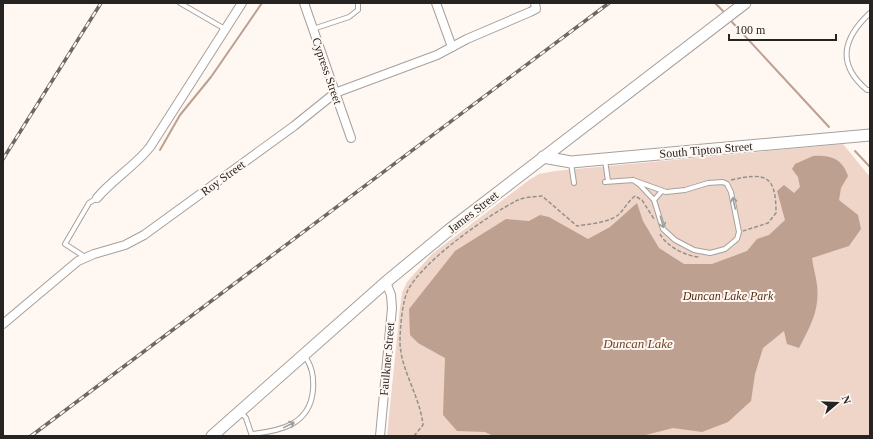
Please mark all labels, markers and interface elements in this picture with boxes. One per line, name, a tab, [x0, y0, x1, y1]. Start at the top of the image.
scale bar	[729, 16, 836, 42]
text: 100 m	[735, 23, 766, 37]
street label: Cypress Street	[309, 36, 345, 107]
street label: South Tipton Street	[659, 139, 754, 161]
street label: Roy Street	[198, 157, 248, 199]
street label: James Street	[445, 188, 502, 236]
one-way arrow	[729, 197, 737, 210]
one-way arrow	[659, 216, 666, 229]
park label: Duncan Lake Park	[682, 289, 774, 303]
street label: Faulkner Street	[377, 321, 397, 396]
water label: Duncan Lake	[602, 336, 673, 351]
north arrow	[817, 383, 857, 423]
text: N	[839, 394, 853, 406]
one-way arrow	[283, 421, 295, 428]

